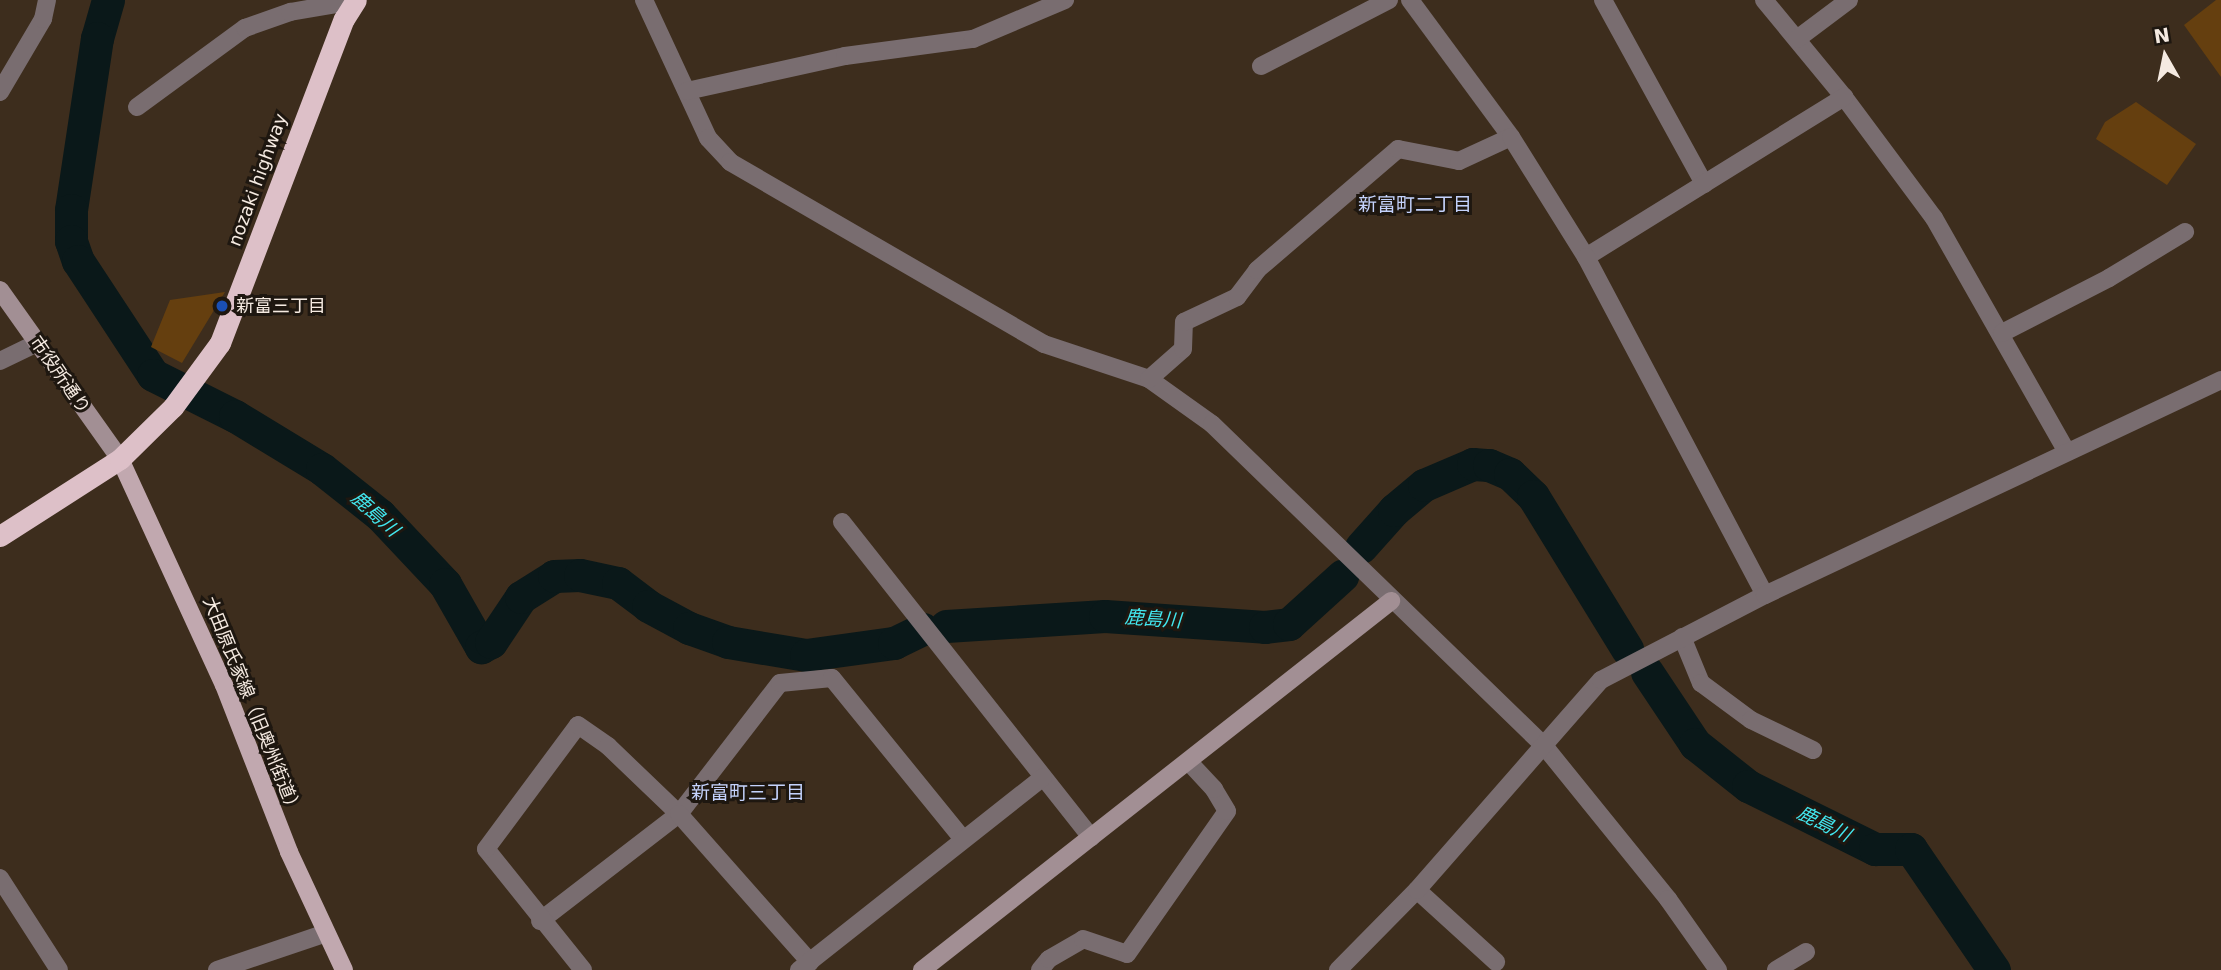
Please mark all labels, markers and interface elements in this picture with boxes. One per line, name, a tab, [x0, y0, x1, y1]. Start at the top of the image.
north arrow	[2130, 21, 2200, 91]
text: N	[2152, 23, 2171, 47]
street label: nozaki highway	[224, 111, 292, 249]
district label: 新富町二丁目	[1358, 194, 1472, 216]
place label: 新富三丁目	[236, 295, 326, 317]
marker: 新富三丁目	[214, 298, 230, 314]
street label: 市役所通り	[25, 332, 95, 418]
water label: 鹿島川	[346, 486, 404, 542]
street label: 大田原氏家線（旧奥州街道）	[198, 593, 306, 819]
water label: 鹿島川	[1124, 606, 1182, 632]
district label: 新富町三丁目	[691, 782, 805, 804]
water label: 鹿島川	[1793, 801, 1855, 847]

